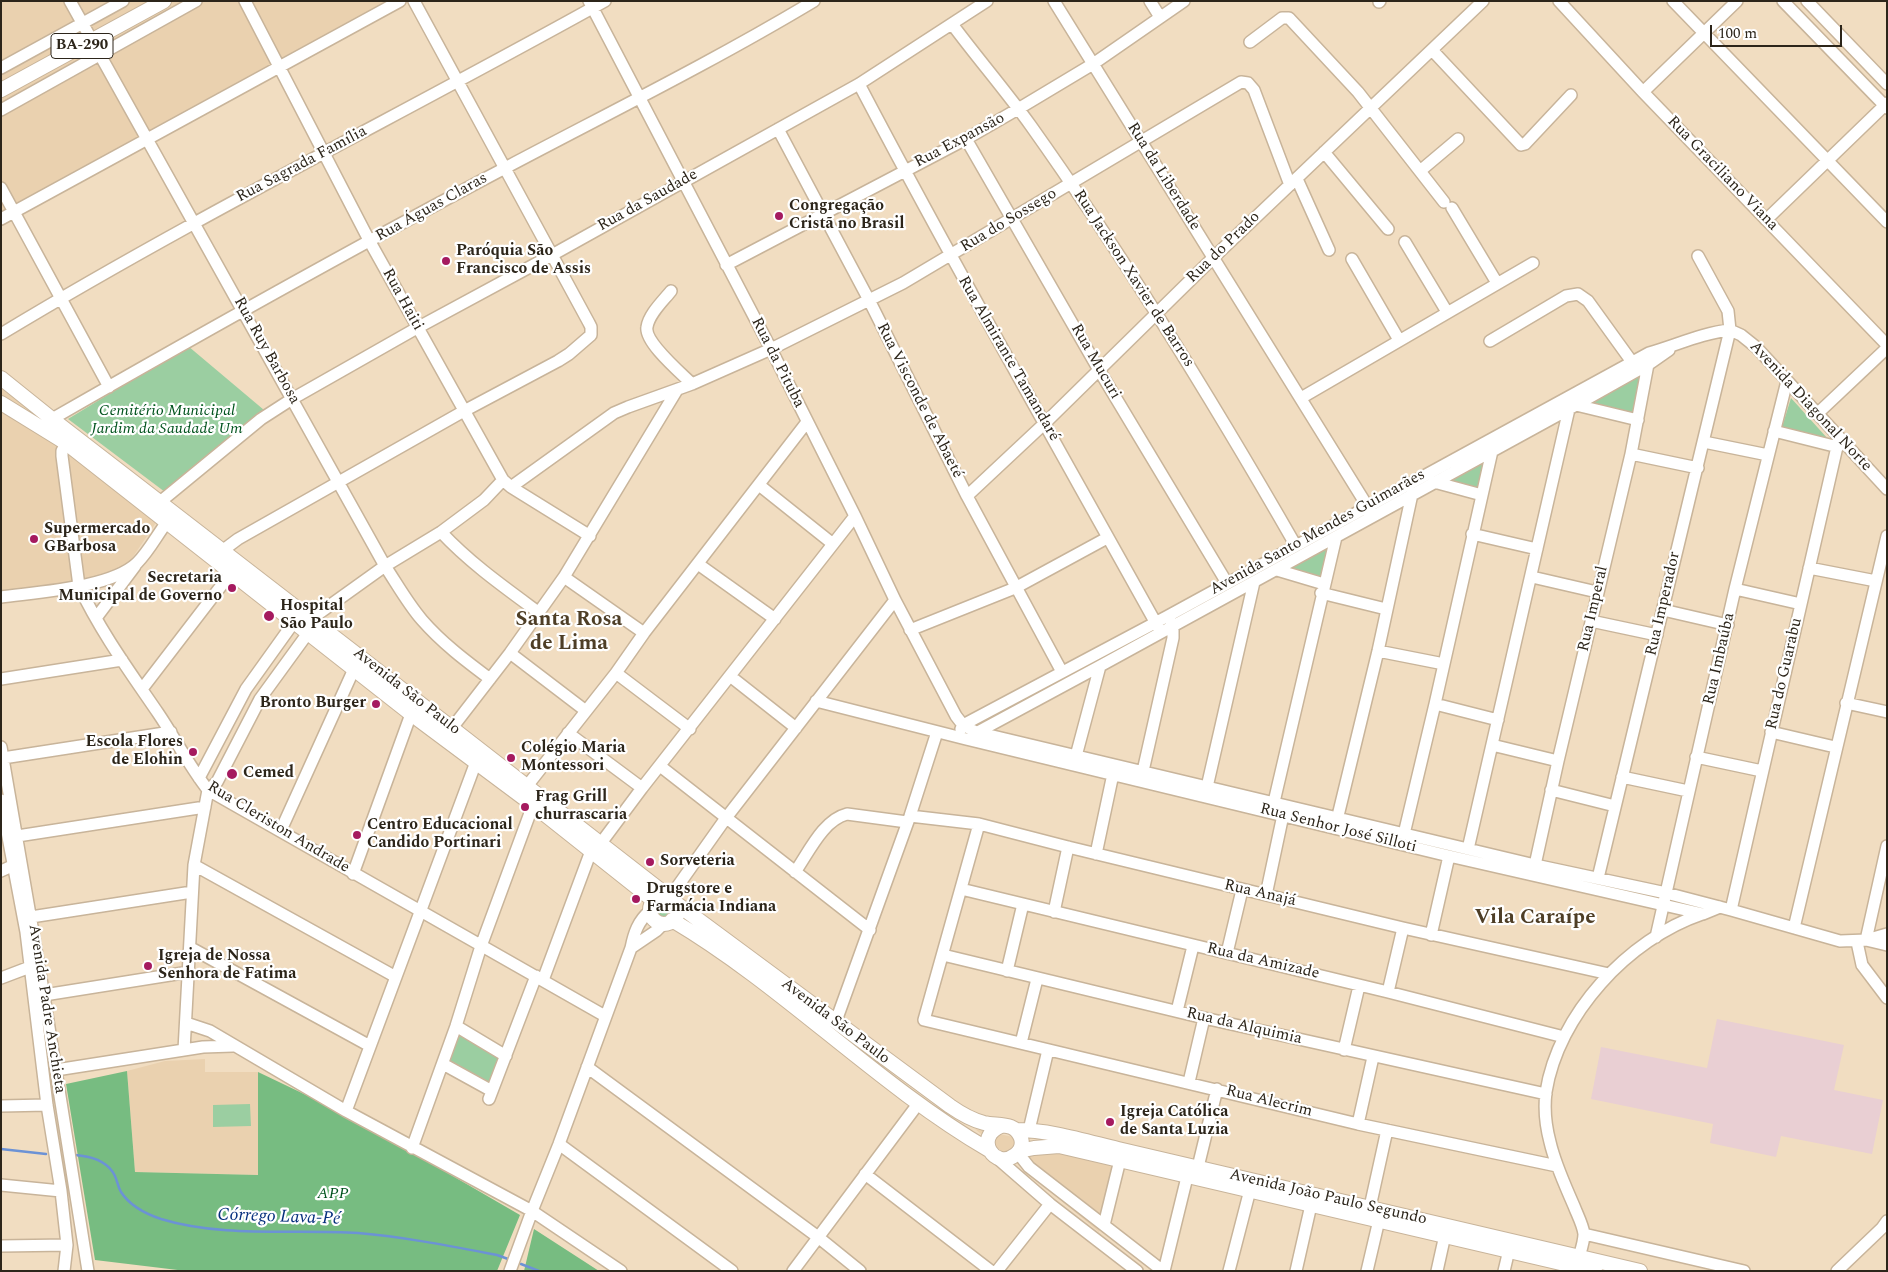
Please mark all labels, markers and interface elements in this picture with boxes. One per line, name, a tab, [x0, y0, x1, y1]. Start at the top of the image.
scale bar	[1713, 15, 1846, 47]
text: 100 m	[1718, 22, 1757, 45]
road number: BA-290	[51, 34, 113, 58]
street label: Rua Expansão	[912, 109, 1008, 173]
street label: Rua Graciliano Viana	[1662, 113, 1782, 235]
street label: Rua da Liberdade	[1122, 119, 1204, 235]
street label: Rua Sagrada Família	[233, 122, 371, 208]
street label: Rua da Saudade	[595, 166, 701, 236]
street label: Rua Águas Claras	[373, 169, 491, 247]
street label: Rua do Sossego	[957, 185, 1061, 257]
street label: Rua Jackson Xavier de Barros	[1068, 187, 1198, 371]
place label: Congregação Cristã no Brasil	[789, 197, 904, 235]
street label: Rua do Prado	[1183, 208, 1265, 288]
marker: Congregação Cristã no Brasil	[773, 210, 785, 222]
place label: Paróquia São Francisco de Assis	[456, 242, 591, 280]
marker: Paróquia São Francisco de Assis	[440, 255, 452, 267]
street label: Rua Haiti	[377, 266, 427, 334]
street label: Rua Almirante Tamandaré	[953, 273, 1063, 445]
street label: Rua Ruy Barbosa	[229, 294, 303, 408]
street label: Rua da Pituba	[746, 315, 808, 411]
street label: Rua Visconde de Abaeté	[871, 320, 967, 482]
street label: Rua Mucuri	[1066, 321, 1124, 403]
street label: Avenida Diagonal Norte	[1745, 338, 1875, 476]
park label: Cemitério Municipal Jardim da Saudade Um	[91, 402, 243, 440]
street label: Avenida Santo Mendes Guimarães	[1207, 466, 1429, 600]
place label: Supermercado GBarbosa	[44, 520, 150, 558]
marker: Supermercado GBarbosa	[28, 533, 40, 545]
street label: Rua Imperador	[1643, 550, 1685, 658]
street label: Rua Imperal	[1575, 564, 1613, 654]
place label: Secretaria Municipal de Governo	[58, 569, 222, 607]
marker: Secretaria Municipal de Governo	[226, 582, 238, 594]
place label: Hospital São Paulo	[280, 597, 353, 635]
district label: Santa Rosa de Lima	[516, 608, 622, 658]
marker: Hospital São Paulo	[262, 609, 276, 623]
street label: Rua Imbaúba	[1700, 611, 1740, 707]
street label: Rua do Guarabu	[1763, 616, 1807, 732]
street label: Avenida São Paulo	[348, 644, 464, 740]
place label: Bronto Burger	[260, 694, 366, 714]
marker: Bronto Burger	[370, 698, 382, 710]
place label: Escola Flores de Elohin	[86, 733, 183, 771]
place label: Colégio Maria Montessori	[521, 739, 626, 777]
marker: Escola Flores de Elohin	[187, 746, 199, 758]
marker: Colégio Maria Montessori	[505, 752, 517, 764]
place label: Cemed	[243, 764, 294, 784]
marker: Cemed	[225, 767, 239, 781]
street label: Rua Cleriston Andrade	[203, 778, 353, 878]
place label: Frag Grill churrascaria	[535, 788, 627, 826]
street label: Rua Senhor José Silloti	[1258, 800, 1418, 858]
marker: Frag Grill churrascaria	[519, 801, 531, 813]
place label: Centro Educacional Candido Portinari	[367, 816, 513, 854]
marker: Centro Educacional Candido Portinari	[351, 829, 363, 841]
place label: Sorveteria	[660, 852, 735, 872]
marker: Sorveteria	[644, 856, 656, 868]
street label: Rua Anajá	[1222, 876, 1298, 912]
place label: Drugstore e Farmácia Indiana	[646, 880, 776, 918]
marker: Drugstore e Farmácia Indiana	[630, 893, 642, 905]
district label: Vila Caraípe	[1474, 906, 1596, 932]
street label: Avenida Padre Anchieta	[23, 923, 69, 1095]
street label: Rua da Amizade	[1205, 940, 1321, 984]
place label: Igreja de Nossa Senhora de Fatima	[158, 947, 296, 985]
marker: Igreja de Nossa Senhora de Fatima	[142, 960, 154, 972]
street label: Avenida São Paulo	[777, 975, 893, 1069]
street label: Rua da Alquimia	[1184, 1004, 1304, 1050]
street label: Rua Alecrim	[1224, 1082, 1314, 1122]
place label: Igreja Católica de Santa Luzia	[1120, 1103, 1229, 1141]
marker: Igreja Católica de Santa Luzia	[1104, 1116, 1116, 1128]
street label: Avenida João Paulo Segundo	[1227, 1166, 1429, 1230]
park label: APP	[317, 1185, 349, 1205]
water label: Córrego Lava-Pé	[217, 1205, 341, 1231]

